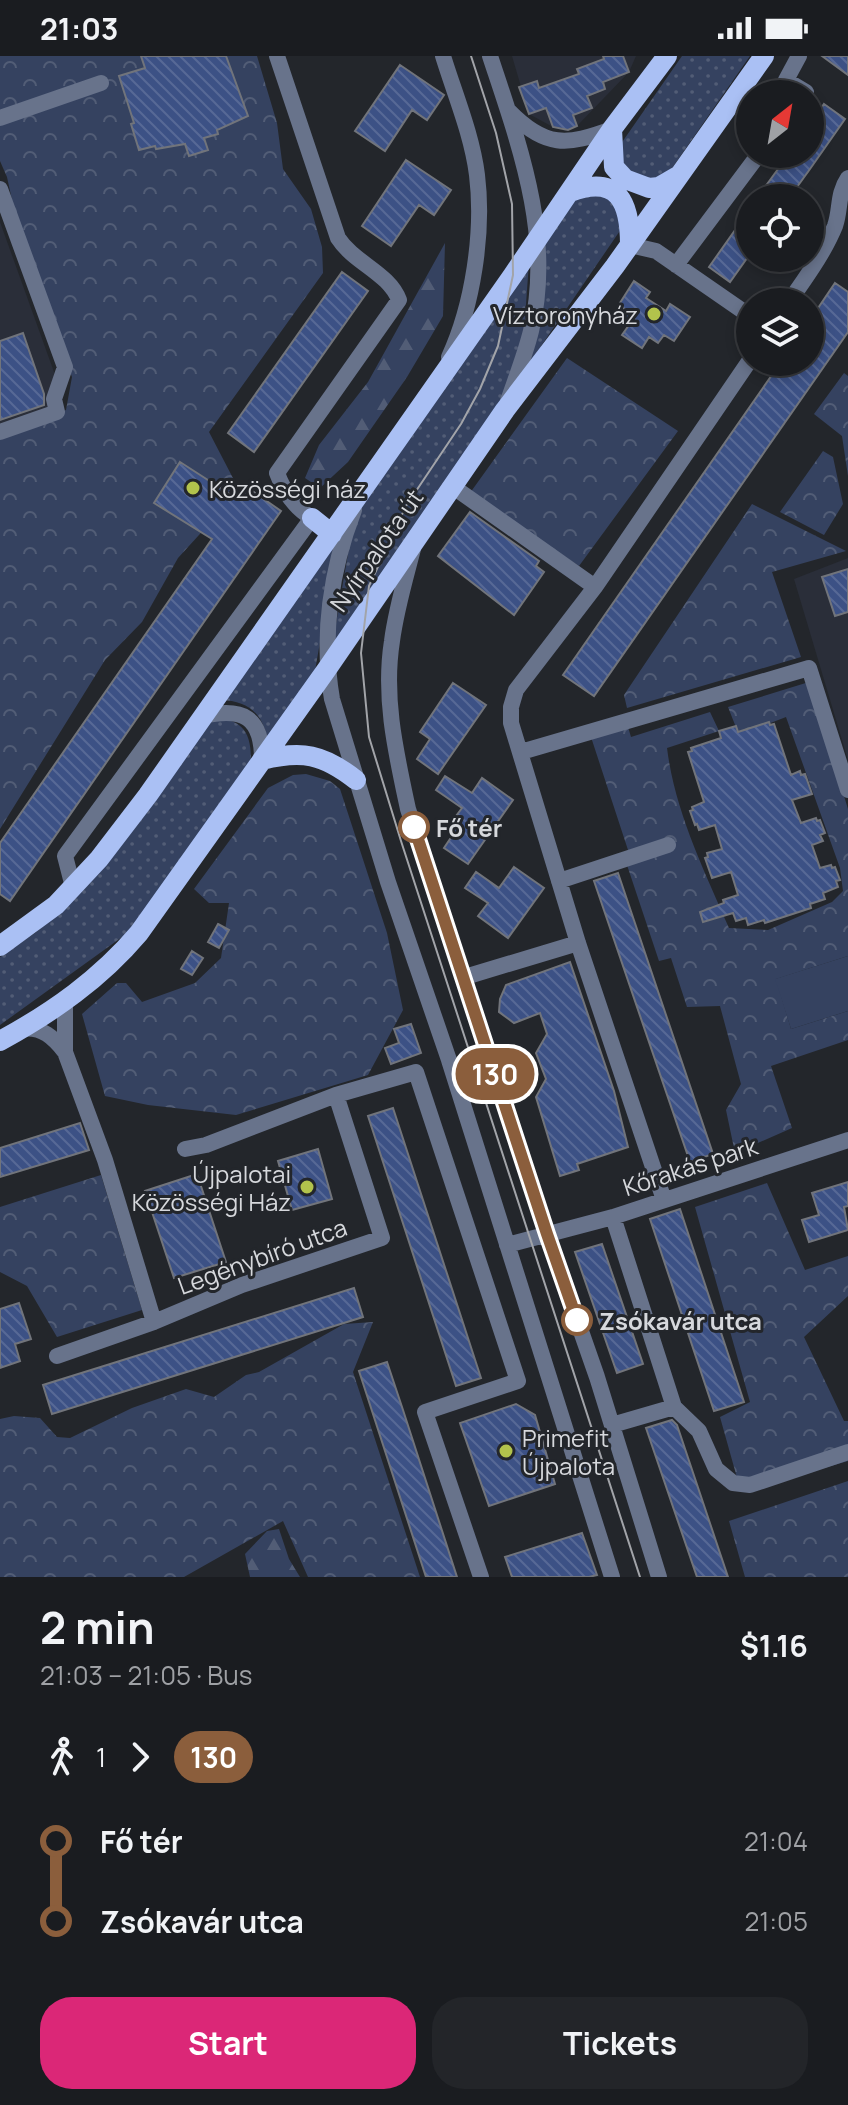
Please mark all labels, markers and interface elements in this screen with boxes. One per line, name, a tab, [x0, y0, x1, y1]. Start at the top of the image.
text: 21:03	[40, 8, 118, 49]
north arrow	[736, 80, 824, 168]
map controls	[736, 80, 824, 376]
button: locate	[736, 184, 824, 272]
button: layers	[736, 288, 824, 376]
place label: Víztoronyház	[493, 298, 638, 331]
marker: Víztoronyház	[645, 305, 663, 323]
place label: Közösségi ház	[209, 472, 366, 505]
marker: Közösségi ház	[184, 479, 202, 497]
street label: Nyírpalota út	[322, 482, 430, 618]
place label: Fő tér	[436, 811, 502, 844]
marker: Fő tér	[399, 812, 429, 842]
line badge: 130	[449, 1048, 541, 1100]
text: 130	[472, 1055, 518, 1093]
street label: Kőrakás park	[618, 1128, 763, 1203]
place label: Újpalotai Közösségi Ház	[132, 1157, 291, 1218]
marker: Újpalotai Közösségi Ház	[298, 1178, 316, 1196]
street label: Legénybíró utca	[173, 1210, 351, 1302]
place label: Zsókavár utca	[599, 1304, 762, 1337]
marker: Zsókavár utca	[562, 1305, 592, 1335]
place label: Primefit Újpalota	[522, 1421, 615, 1482]
marker: Primefit Újpalota	[497, 1442, 515, 1460]
text: 2 min	[40, 1597, 154, 1657]
text: $1.16	[740, 1625, 808, 1666]
text: 21:03 – 21:05 · Bus	[40, 1657, 252, 1693]
icon: walk	[40, 1735, 84, 1779]
icon: forward	[118, 1735, 162, 1779]
text: 130	[190, 1738, 237, 1776]
text: 1	[96, 1739, 106, 1775]
text: Fő tér	[100, 1821, 183, 1862]
text: 21:04	[744, 1823, 808, 1859]
text: Zsókavár utca	[100, 1901, 304, 1942]
text: 21:05	[744, 1903, 808, 1939]
button: Start	[40, 1997, 416, 2089]
button: Tickets	[432, 1997, 808, 2089]

